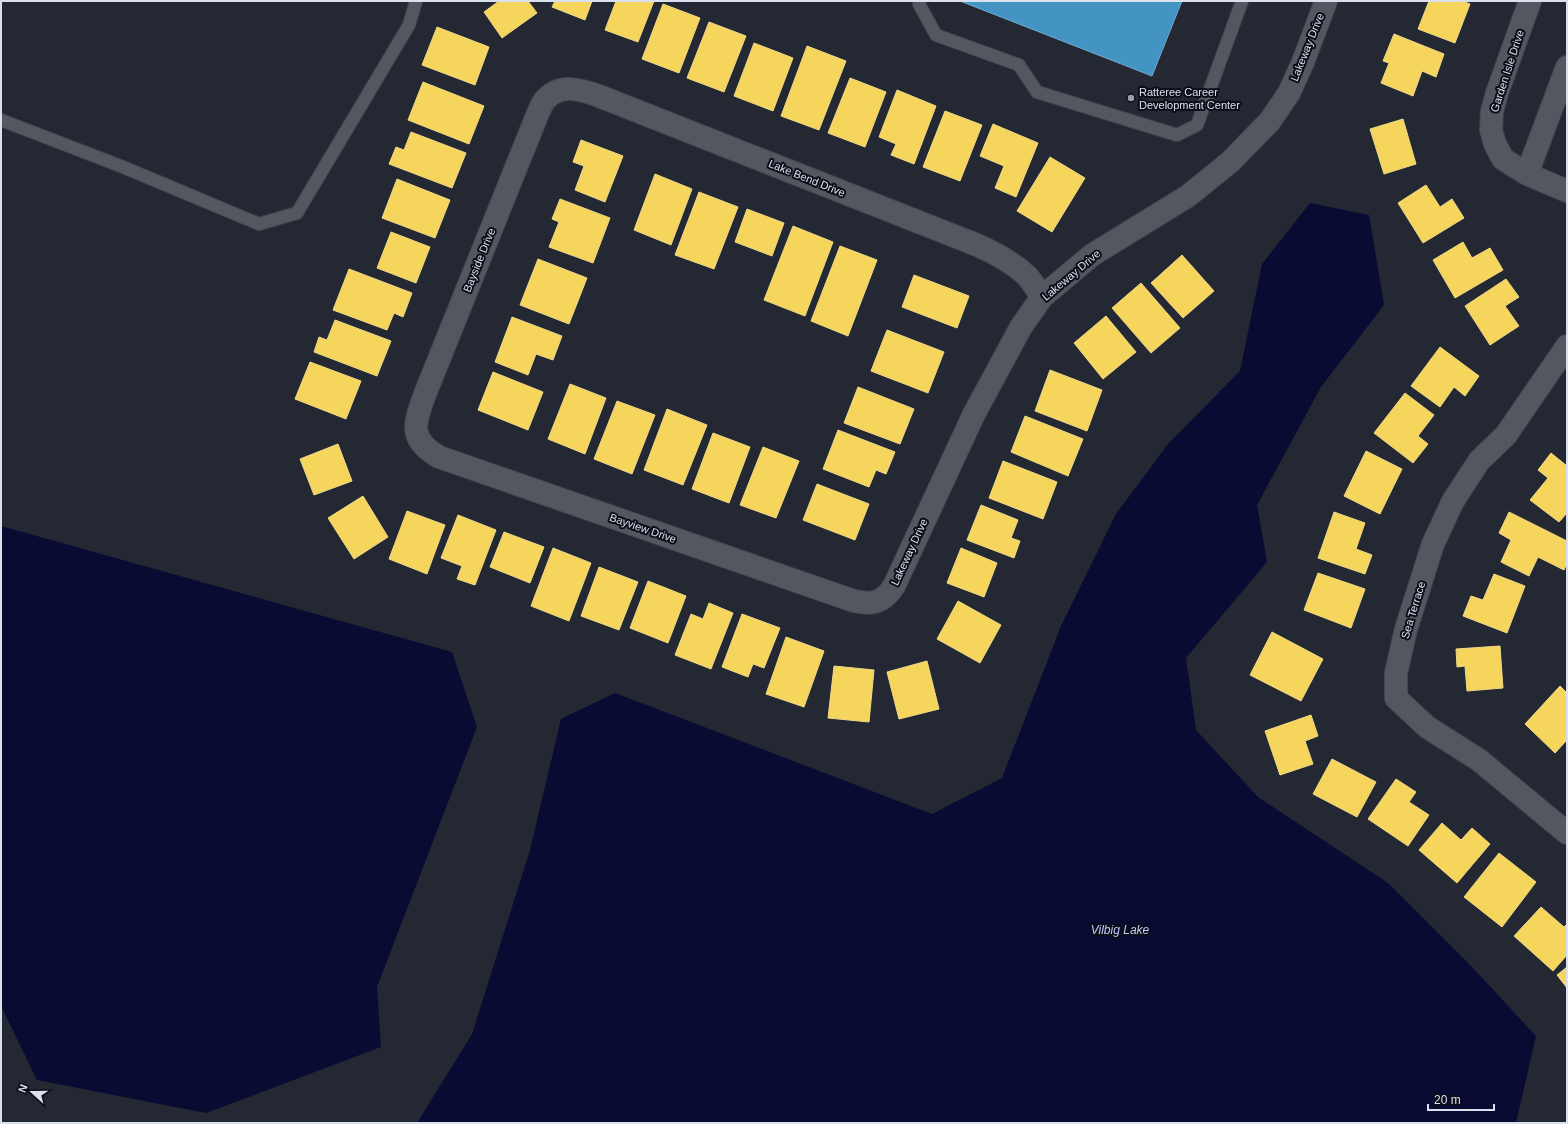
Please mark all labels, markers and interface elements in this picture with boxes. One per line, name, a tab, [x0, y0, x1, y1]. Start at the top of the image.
street label: Lakeway Drive	[1288, 11, 1326, 83]
street label: Garden Isle Drive	[1488, 28, 1526, 114]
place label: Ratteree Career Development Center	[1139, 86, 1240, 111]
marker: Ratteree Career Development Center	[1126, 93, 1136, 103]
street label: Lake Bend Drive	[767, 157, 847, 199]
street label: Bayside Drive	[461, 226, 497, 294]
street label: Lakeway Drive	[1040, 247, 1102, 303]
street label: Bayview Drive	[608, 511, 678, 545]
street label: Lakeway Drive	[888, 517, 930, 587]
street label: Sea Terrace	[1399, 580, 1427, 640]
water label: Vilbig Lake	[1091, 923, 1150, 937]
north arrow	[12, 1072, 52, 1112]
text: N	[16, 1083, 30, 1094]
scale bar	[1428, 1086, 1494, 1112]
text: 20 m	[1434, 1093, 1461, 1107]

